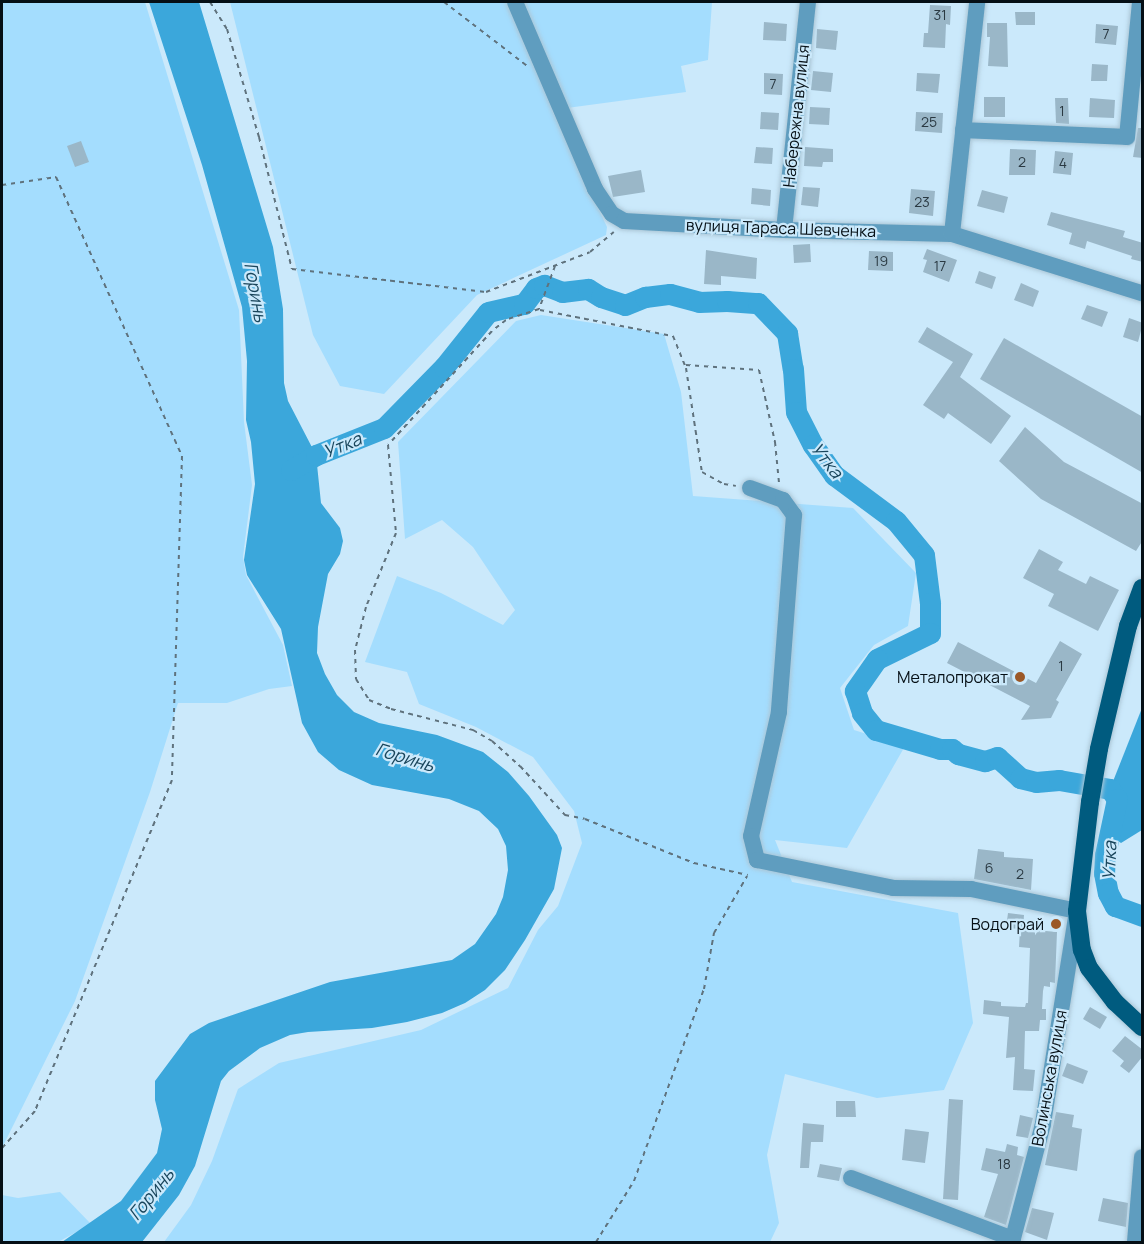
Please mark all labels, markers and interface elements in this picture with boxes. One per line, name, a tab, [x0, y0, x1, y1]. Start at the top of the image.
house number: 31	[933, 7, 947, 23]
house number: 7	[1102, 26, 1110, 42]
street label: Набережна вулиця	[779, 44, 813, 188]
house number: 7	[769, 76, 777, 92]
house number: 1	[1059, 103, 1065, 119]
house number: 25	[921, 114, 937, 130]
house number: 2	[1018, 154, 1026, 170]
house number: 4	[1059, 155, 1067, 171]
house number: 23	[914, 194, 930, 210]
street label: вулиця Тараса Шевченка	[686, 215, 876, 241]
house number: 19	[874, 253, 888, 269]
house number: 17	[934, 258, 946, 274]
water label: Горинь	[240, 261, 272, 323]
water label: Утка	[320, 428, 364, 462]
water label: Утка	[806, 438, 848, 482]
house number: 1	[1058, 658, 1064, 674]
place label: Металопрокат	[897, 667, 1008, 687]
marker: Металопрокат	[1013, 670, 1027, 684]
water label: Горинь	[373, 738, 437, 776]
water label: Утка	[1098, 841, 1120, 881]
house number: 6	[985, 860, 993, 876]
house number: 2	[1016, 866, 1024, 882]
place label: Водограй	[971, 914, 1044, 934]
marker: Водограй	[1049, 917, 1063, 931]
street label: Волинська вулиця	[1028, 1008, 1070, 1148]
house number: 18	[997, 1156, 1011, 1172]
water label: Горинь	[124, 1164, 178, 1224]

